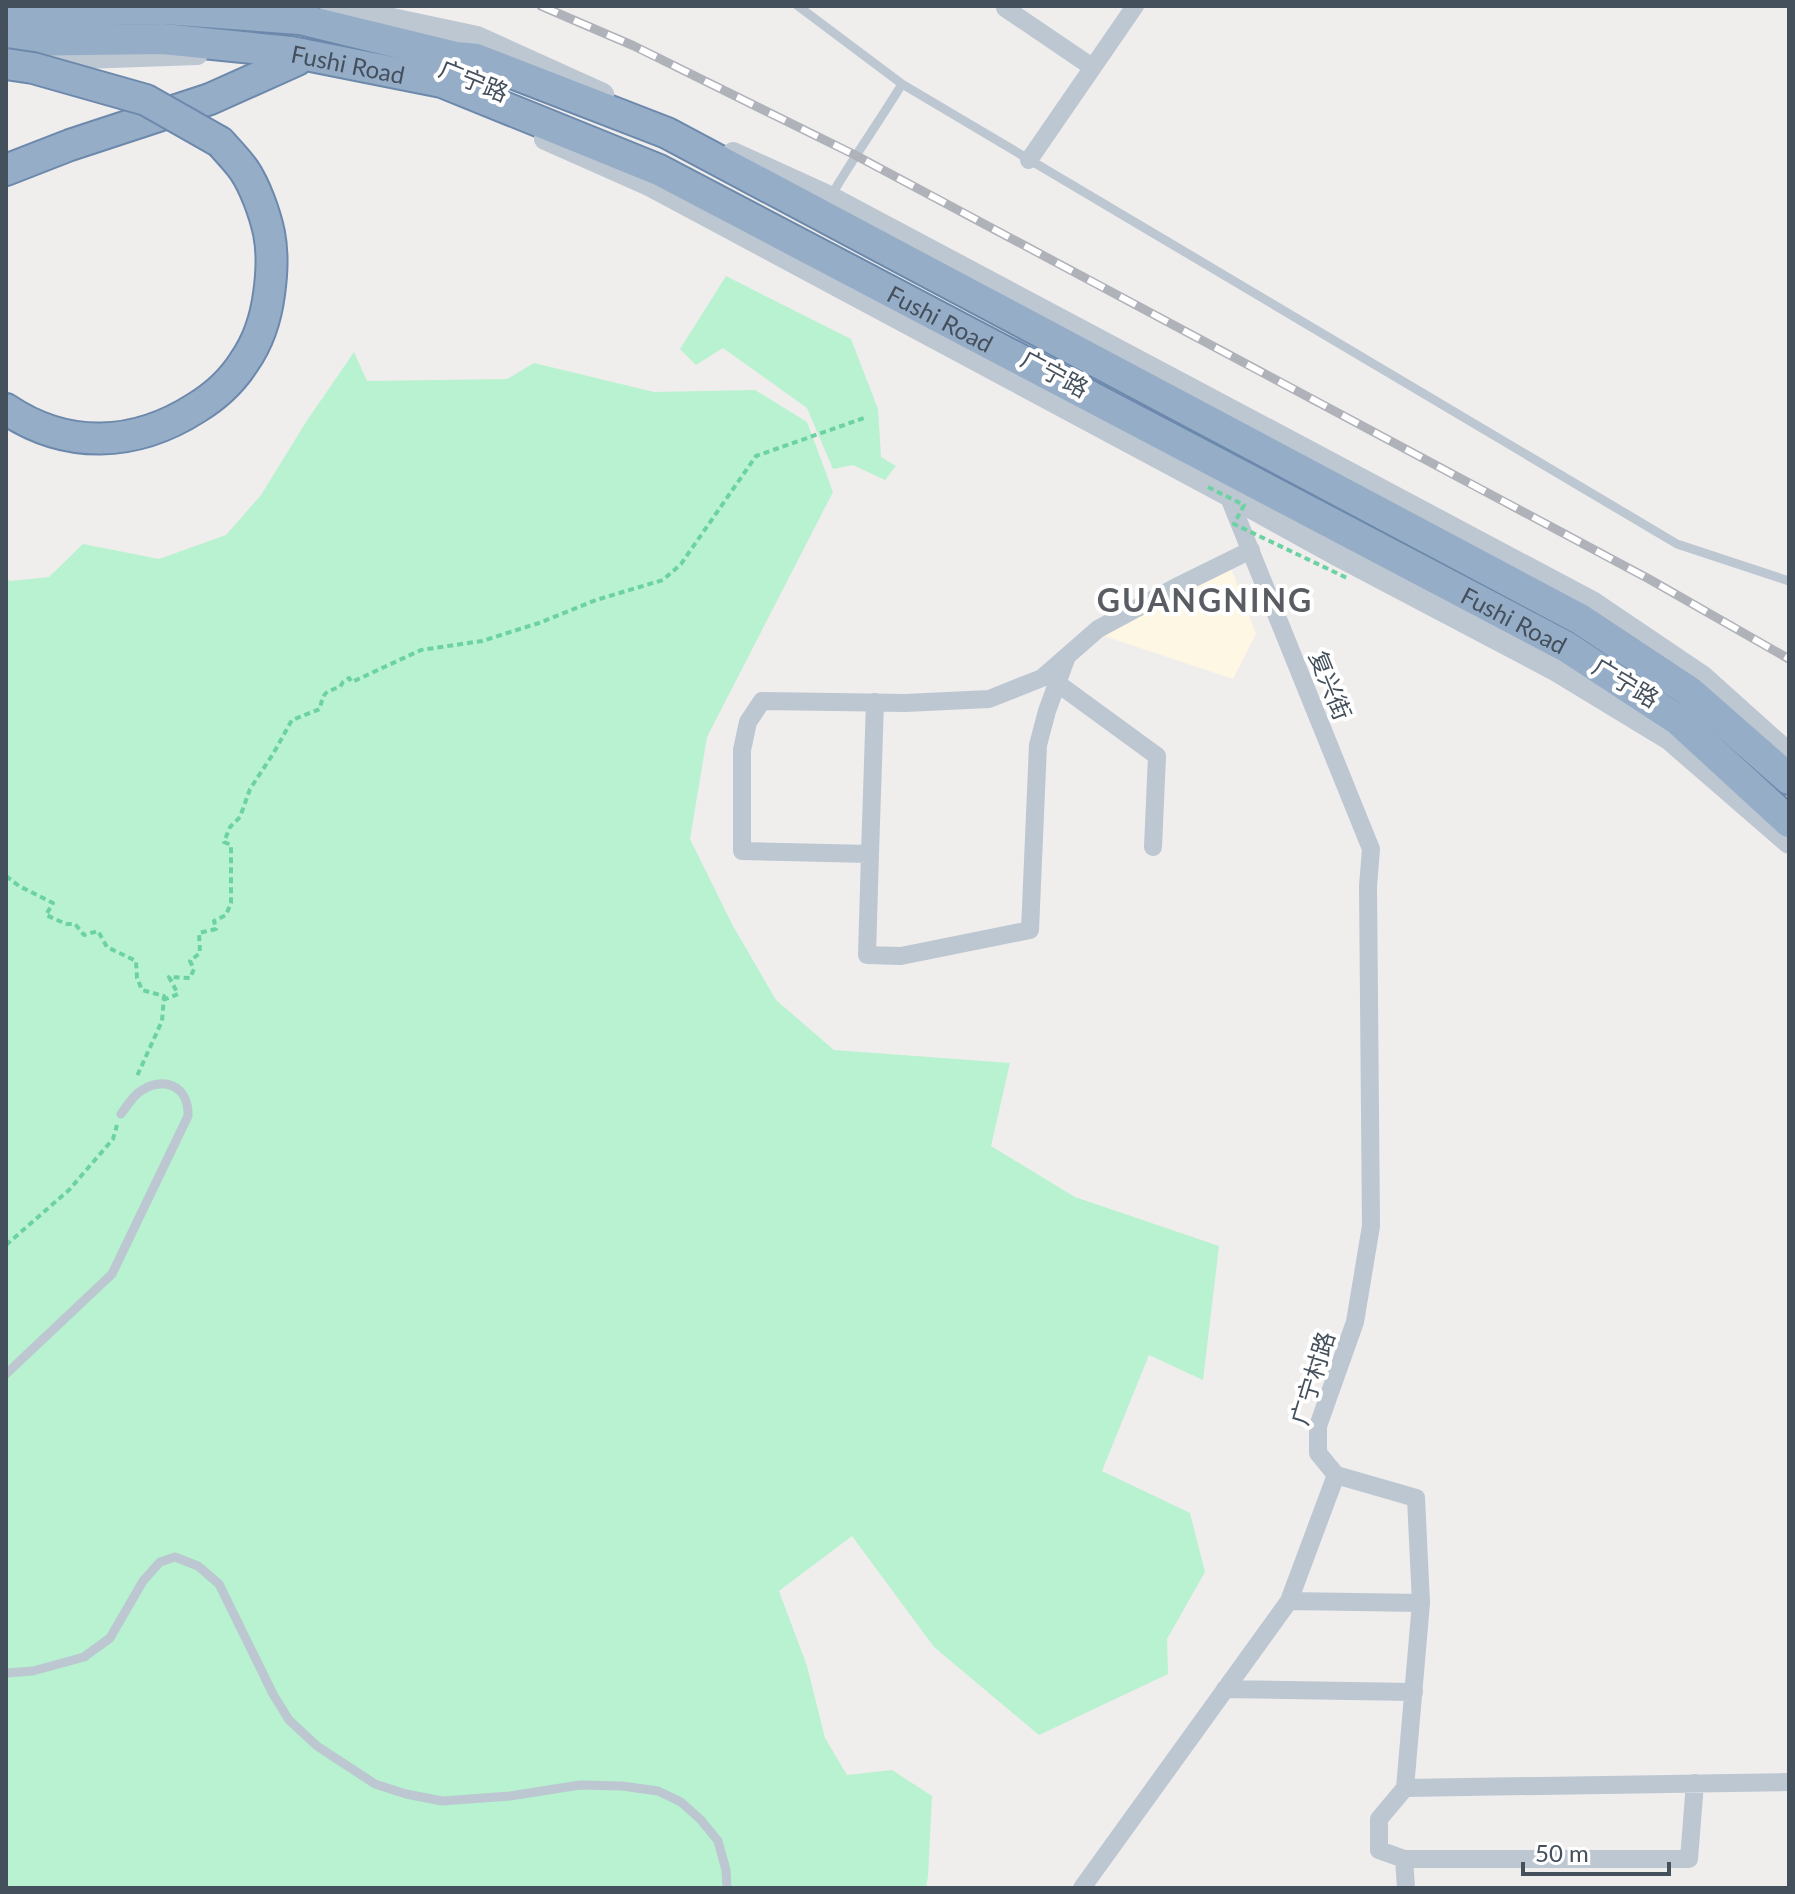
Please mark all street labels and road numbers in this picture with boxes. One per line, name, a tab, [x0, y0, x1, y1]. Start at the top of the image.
street label: Fushi Road	[289, 38, 407, 89]
street label: 广宁路	[435, 53, 513, 107]
street label: Fushi Road	[883, 278, 998, 358]
street label: 广宁路	[1016, 343, 1094, 403]
street label: Fushi Road	[1457, 580, 1572, 659]
street label: 复兴街	[1304, 646, 1358, 724]
street label: 广宁路	[1588, 651, 1664, 713]
street label: 广宁村路	[1284, 1328, 1340, 1428]

